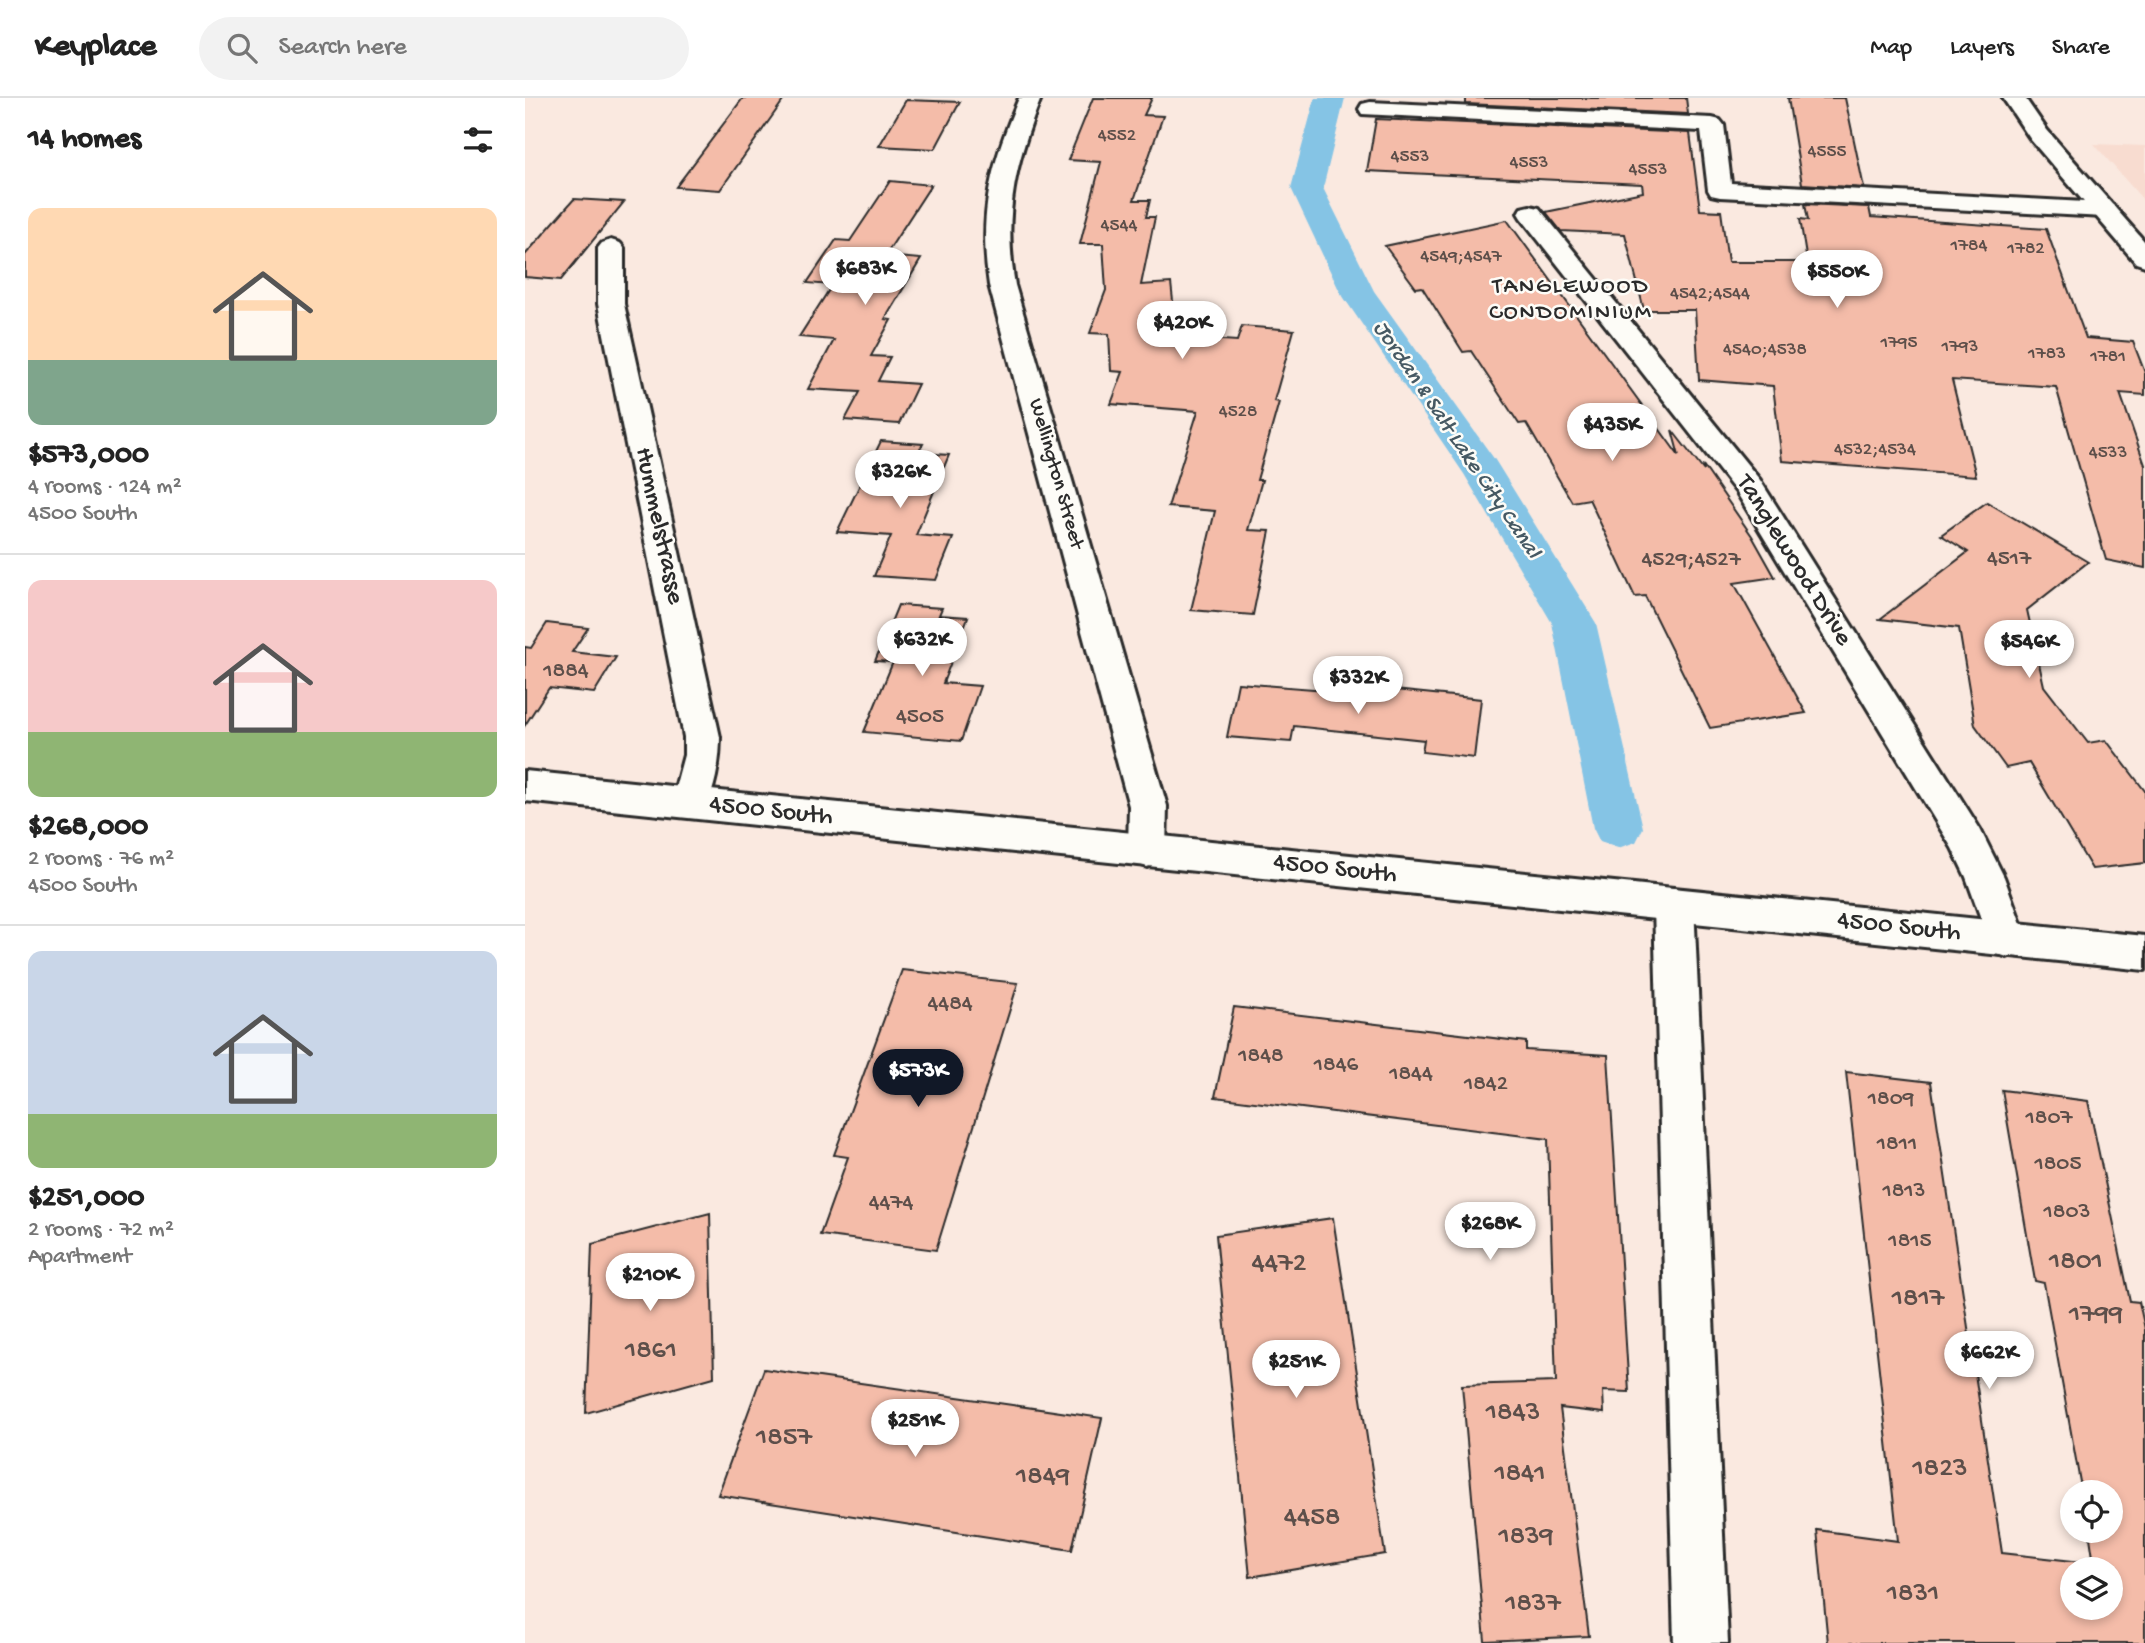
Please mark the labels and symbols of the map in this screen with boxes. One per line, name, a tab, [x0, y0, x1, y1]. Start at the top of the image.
house number: 4552	[1098, 125, 1136, 148]
house number: 4555	[1808, 141, 1846, 164]
house number: 4553	[1391, 146, 1430, 169]
house number: 4553	[1510, 152, 1549, 175]
house number: 4553	[1629, 159, 1668, 182]
house number: 4544	[1101, 215, 1137, 238]
house number: 1784	[1950, 235, 1987, 258]
house number: 1782	[2006, 238, 2045, 261]
house number: 4549;4547	[1420, 246, 1503, 269]
pin: $683K	[816, 248, 914, 307]
pin: $550K	[1788, 250, 1886, 310]
district label: TANGLEWOOD CONDOMINIUM	[1489, 274, 1653, 327]
house number: 4542;4544	[1670, 283, 1750, 306]
pin: $420K	[1133, 302, 1231, 361]
water label: Jordan & Salt Lake City Canal	[1366, 316, 1547, 565]
house number: 1795	[1879, 332, 1918, 355]
house number: 1793	[1941, 336, 1979, 359]
house number: 4540;4538	[1723, 339, 1807, 362]
house number: 1783	[2027, 343, 2066, 366]
house number: 1781	[2089, 346, 2126, 369]
street label: Wellington Street	[1022, 396, 1089, 554]
house number: 4528	[1219, 401, 1257, 424]
pin: $435K	[1563, 404, 1661, 463]
house number: 4532;4534	[1834, 439, 1916, 462]
house number: 4533	[2089, 442, 2127, 465]
street label: Hummelstrasse	[626, 445, 690, 608]
pin: $326K	[851, 450, 949, 510]
street label: Tanglewood Drive	[1727, 468, 1858, 653]
house number: 4517	[1987, 546, 2032, 573]
house number: 4529;4527	[1641, 547, 1742, 574]
pin: $632K	[873, 618, 971, 678]
pin: $546K	[1980, 620, 2078, 680]
pin: $332K	[1309, 656, 1407, 716]
house number: 1884	[542, 658, 589, 685]
house number: 4505	[896, 704, 944, 731]
street label: 4500 South	[708, 790, 834, 834]
street label: 4500 South	[1272, 848, 1398, 892]
street label: 4500 South	[1836, 906, 1962, 950]
house number: 4484	[927, 991, 973, 1018]
house number: 1848	[1237, 1043, 1284, 1070]
pin: $573K	[869, 1049, 967, 1109]
house number: 1846	[1313, 1052, 1359, 1079]
house number: 1844	[1388, 1061, 1433, 1088]
house number: 1842	[1463, 1071, 1508, 1098]
house number: 1809	[1867, 1086, 1915, 1113]
house number: 1807	[2025, 1105, 2073, 1132]
house number: 1811	[1876, 1131, 1917, 1158]
house number: 1805	[2033, 1151, 2082, 1178]
house number: 1813	[1881, 1178, 1926, 1205]
house number: 4474	[869, 1190, 913, 1217]
house number: 1803	[2043, 1199, 2090, 1226]
pin: $268K	[1441, 1202, 1539, 1262]
house number: 1815	[1887, 1228, 1932, 1255]
house number: 1801	[2048, 1246, 2103, 1279]
house number: 4472	[1252, 1248, 1307, 1281]
pin: $210K	[601, 1254, 699, 1313]
house number: 1817	[1891, 1283, 1946, 1316]
house number: 1799	[2068, 1299, 2123, 1332]
pin: $662K	[1940, 1332, 2038, 1391]
house number: 1861	[624, 1335, 677, 1368]
pin: $251K	[1247, 1340, 1345, 1400]
house number: 1843	[1485, 1397, 1540, 1430]
pin: $251K	[866, 1400, 964, 1459]
house number: 1857	[755, 1422, 813, 1455]
house number: 1823	[1912, 1453, 1967, 1486]
house number: 1841	[1493, 1458, 1546, 1491]
house number: 1849	[1015, 1461, 1070, 1494]
house number: 4458	[1284, 1502, 1340, 1535]
house number: 1839	[1497, 1521, 1554, 1554]
house number: 1831	[1886, 1578, 1939, 1611]
house number: 1837	[1504, 1588, 1562, 1621]

